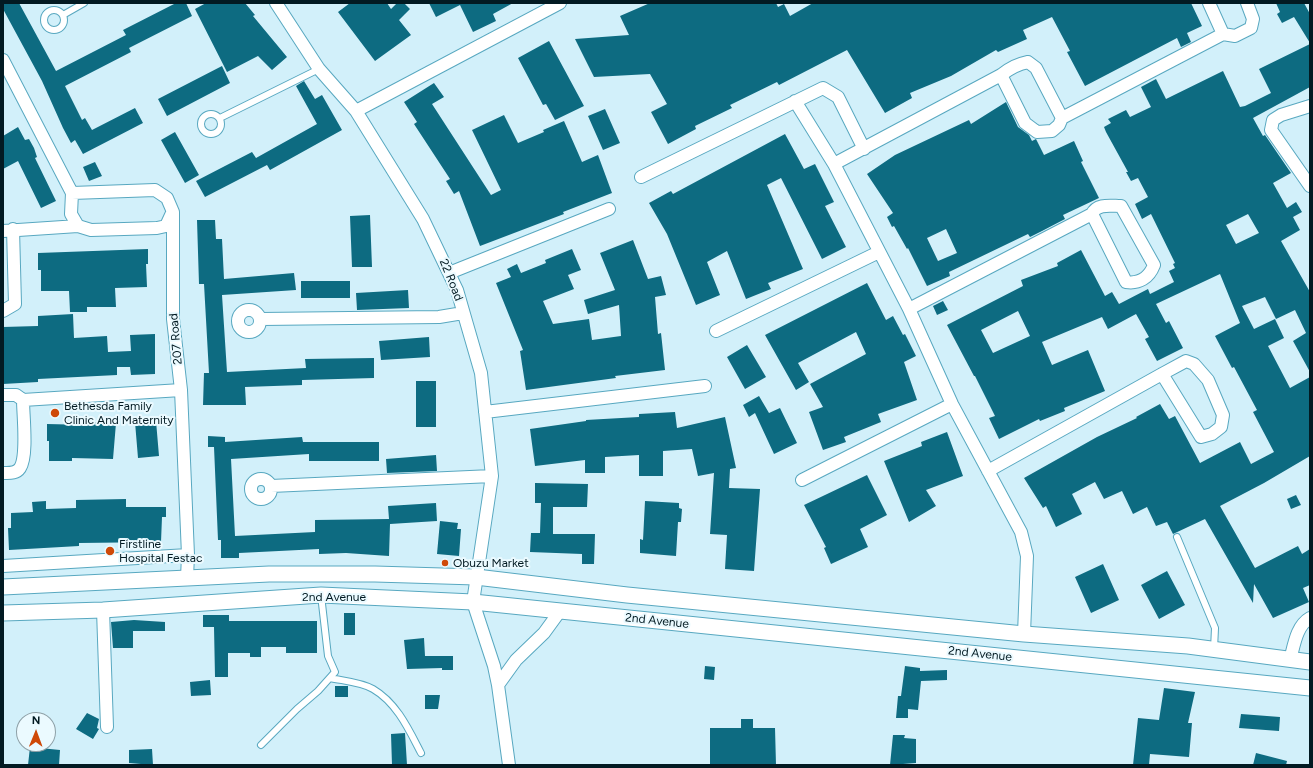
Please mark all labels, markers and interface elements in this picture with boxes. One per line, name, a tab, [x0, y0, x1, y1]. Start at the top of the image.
street label: 22 Road	[436, 257, 466, 303]
street label: 207 Road	[167, 313, 185, 365]
place label: Bethesda Family Clinic And Maternity	[64, 399, 174, 427]
marker: Bethesda Family Clinic And Maternity	[49, 407, 61, 419]
place label: Firstline Hospital Festac	[119, 537, 202, 565]
marker: Firstline Hospital Festac	[104, 545, 116, 557]
place label: Obuzu Market	[453, 556, 529, 570]
marker: Obuzu Market	[440, 558, 450, 568]
street label: 2nd Avenue	[302, 590, 366, 604]
street label: 2nd Avenue	[624, 610, 690, 632]
street label: 2nd Avenue	[947, 643, 1013, 665]
north arrow	[16, 712, 56, 752]
text: N	[32, 714, 41, 727]

